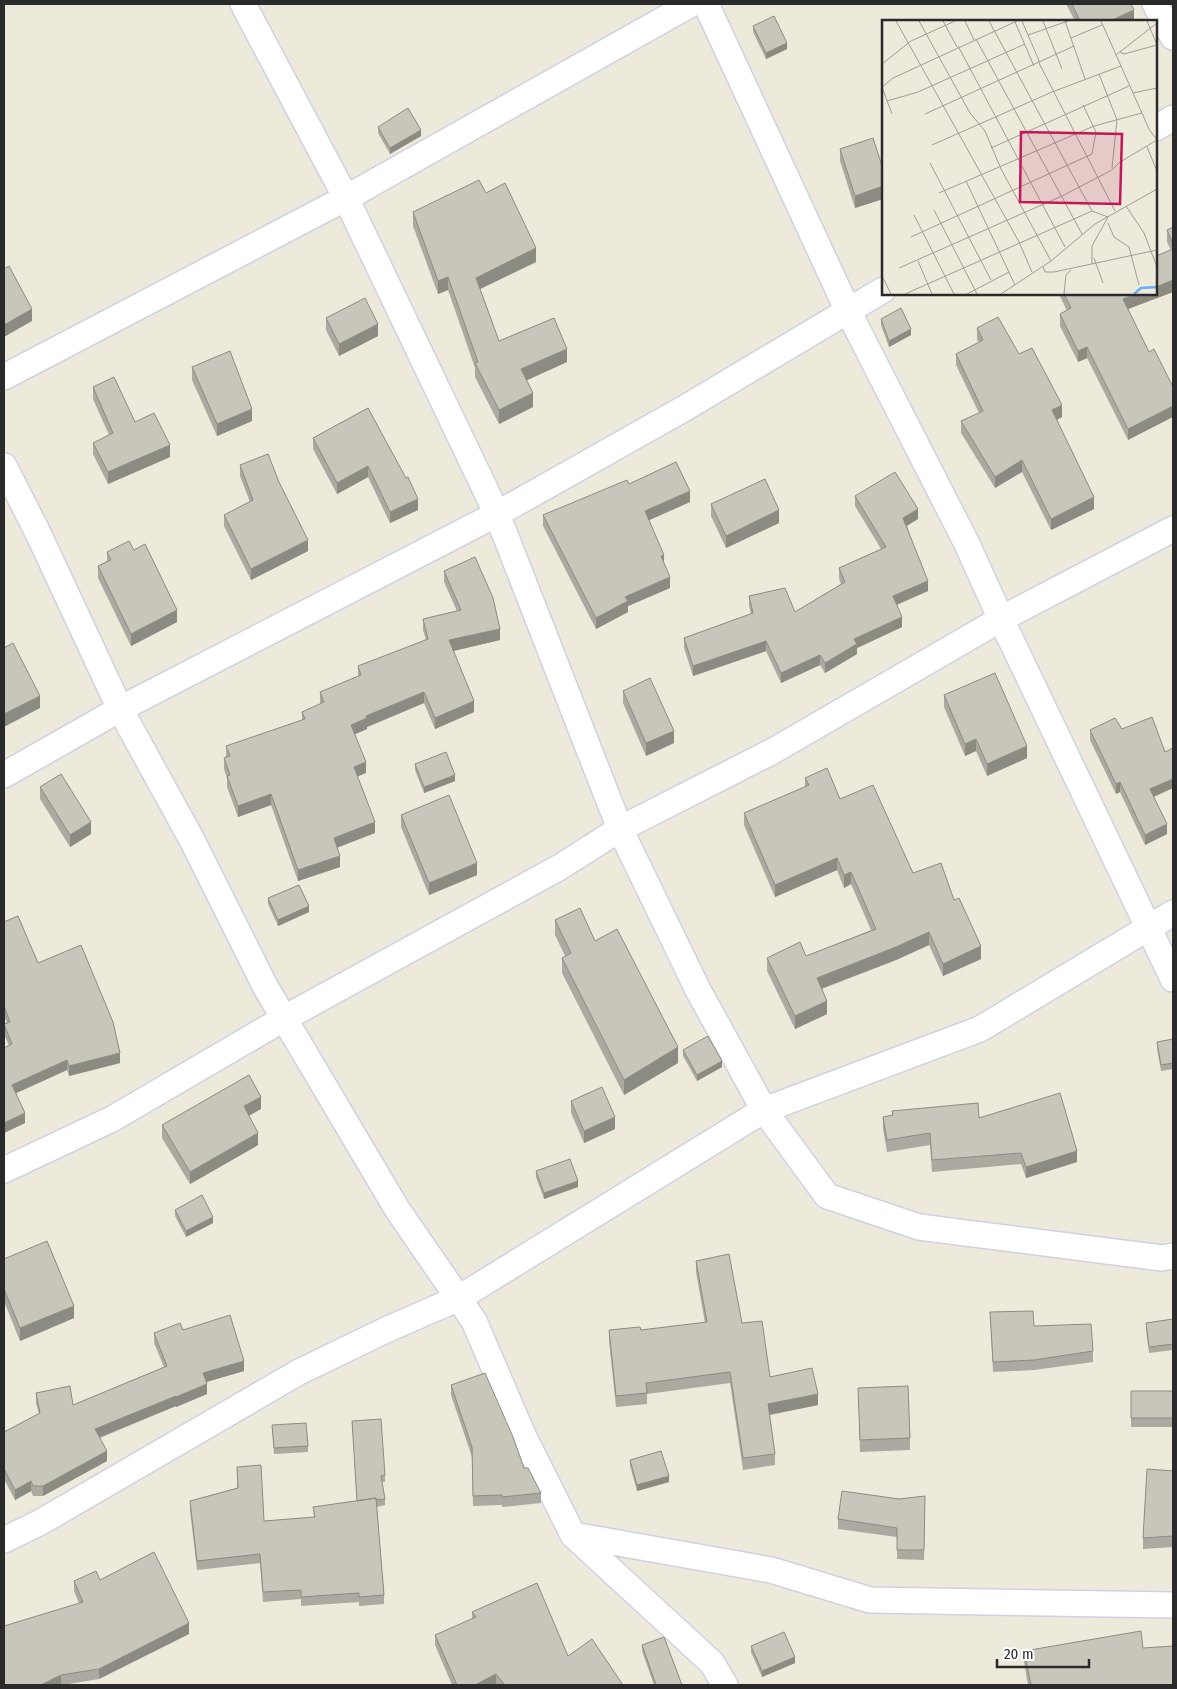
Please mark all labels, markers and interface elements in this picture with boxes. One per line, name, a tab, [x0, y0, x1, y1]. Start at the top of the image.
inset map	[882, 20, 1157, 295]
scale bar	[997, 1636, 1090, 1668]
text: 20 m	[1004, 1645, 1034, 1663]

